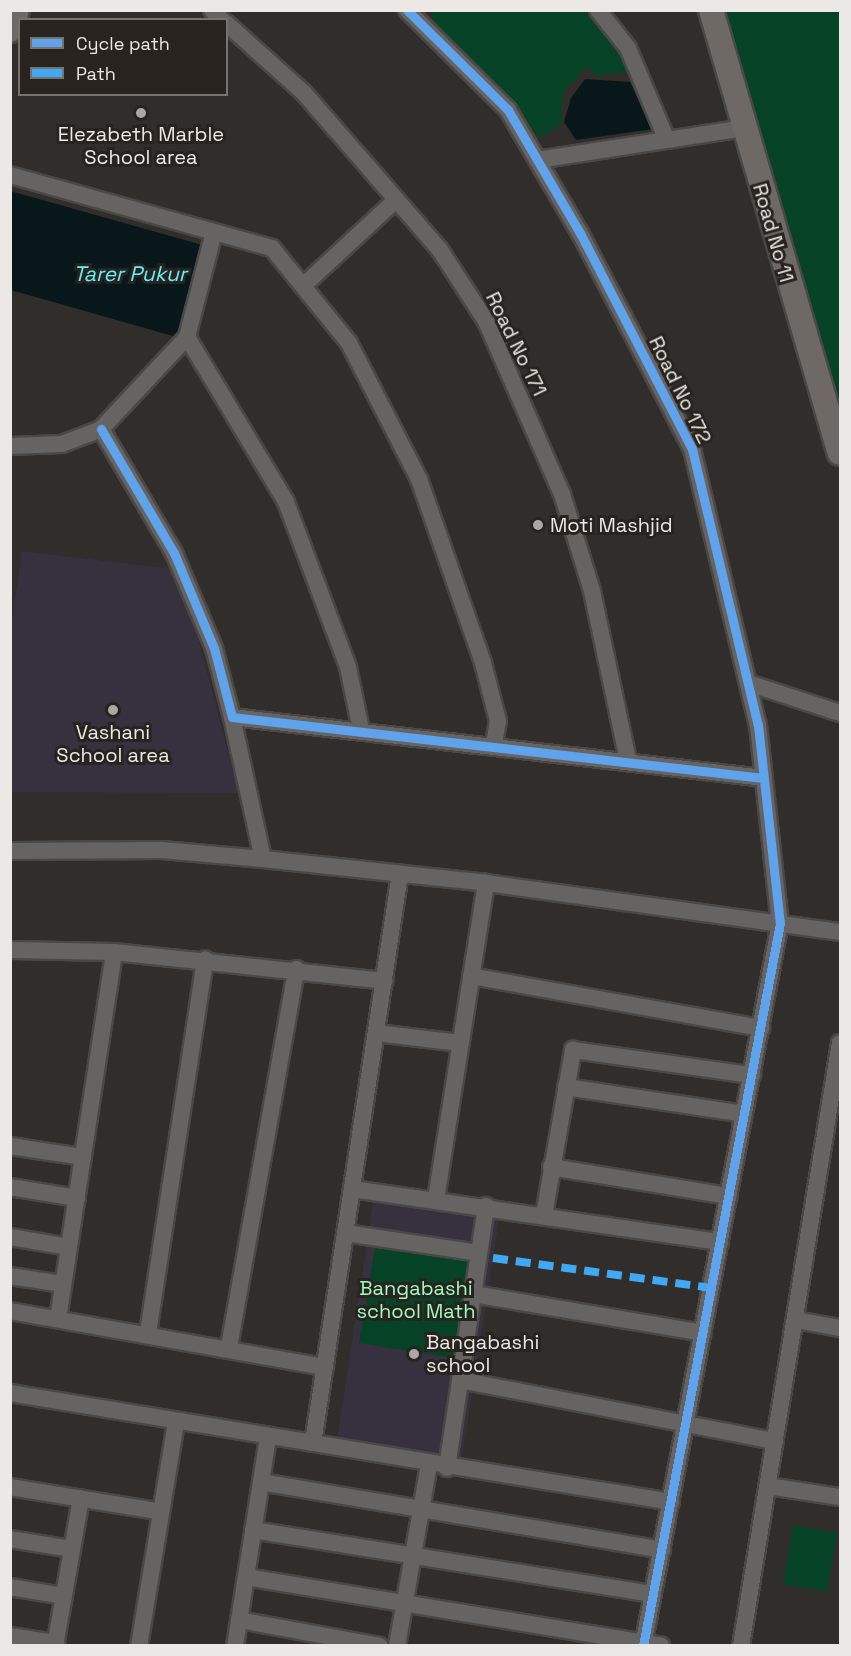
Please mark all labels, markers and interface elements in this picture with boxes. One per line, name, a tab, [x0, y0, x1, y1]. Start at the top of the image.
legend	[18, 18, 228, 96]
text: Cycle path	[76, 32, 170, 55]
text: Path	[76, 62, 116, 85]
marker: Elezabeth Marble School area	[134, 106, 148, 120]
place label: Elezabeth Marble School area	[58, 122, 224, 169]
street label: Road No 11	[747, 181, 799, 285]
water label: Tarer Pukur	[73, 261, 187, 287]
street label: Road No 171	[480, 288, 552, 400]
street label: Road No 172	[644, 332, 716, 448]
place label: Moti Mashjid	[550, 513, 673, 537]
marker: Moti Mashjid	[531, 518, 545, 532]
marker: Vashani School area	[106, 703, 120, 717]
place label: Vashani School area	[56, 720, 170, 767]
park label: Bangabashi school Math	[356, 1277, 476, 1324]
place label: Bangabashi school	[426, 1330, 539, 1377]
marker: Bangabashi school	[407, 1347, 421, 1361]

